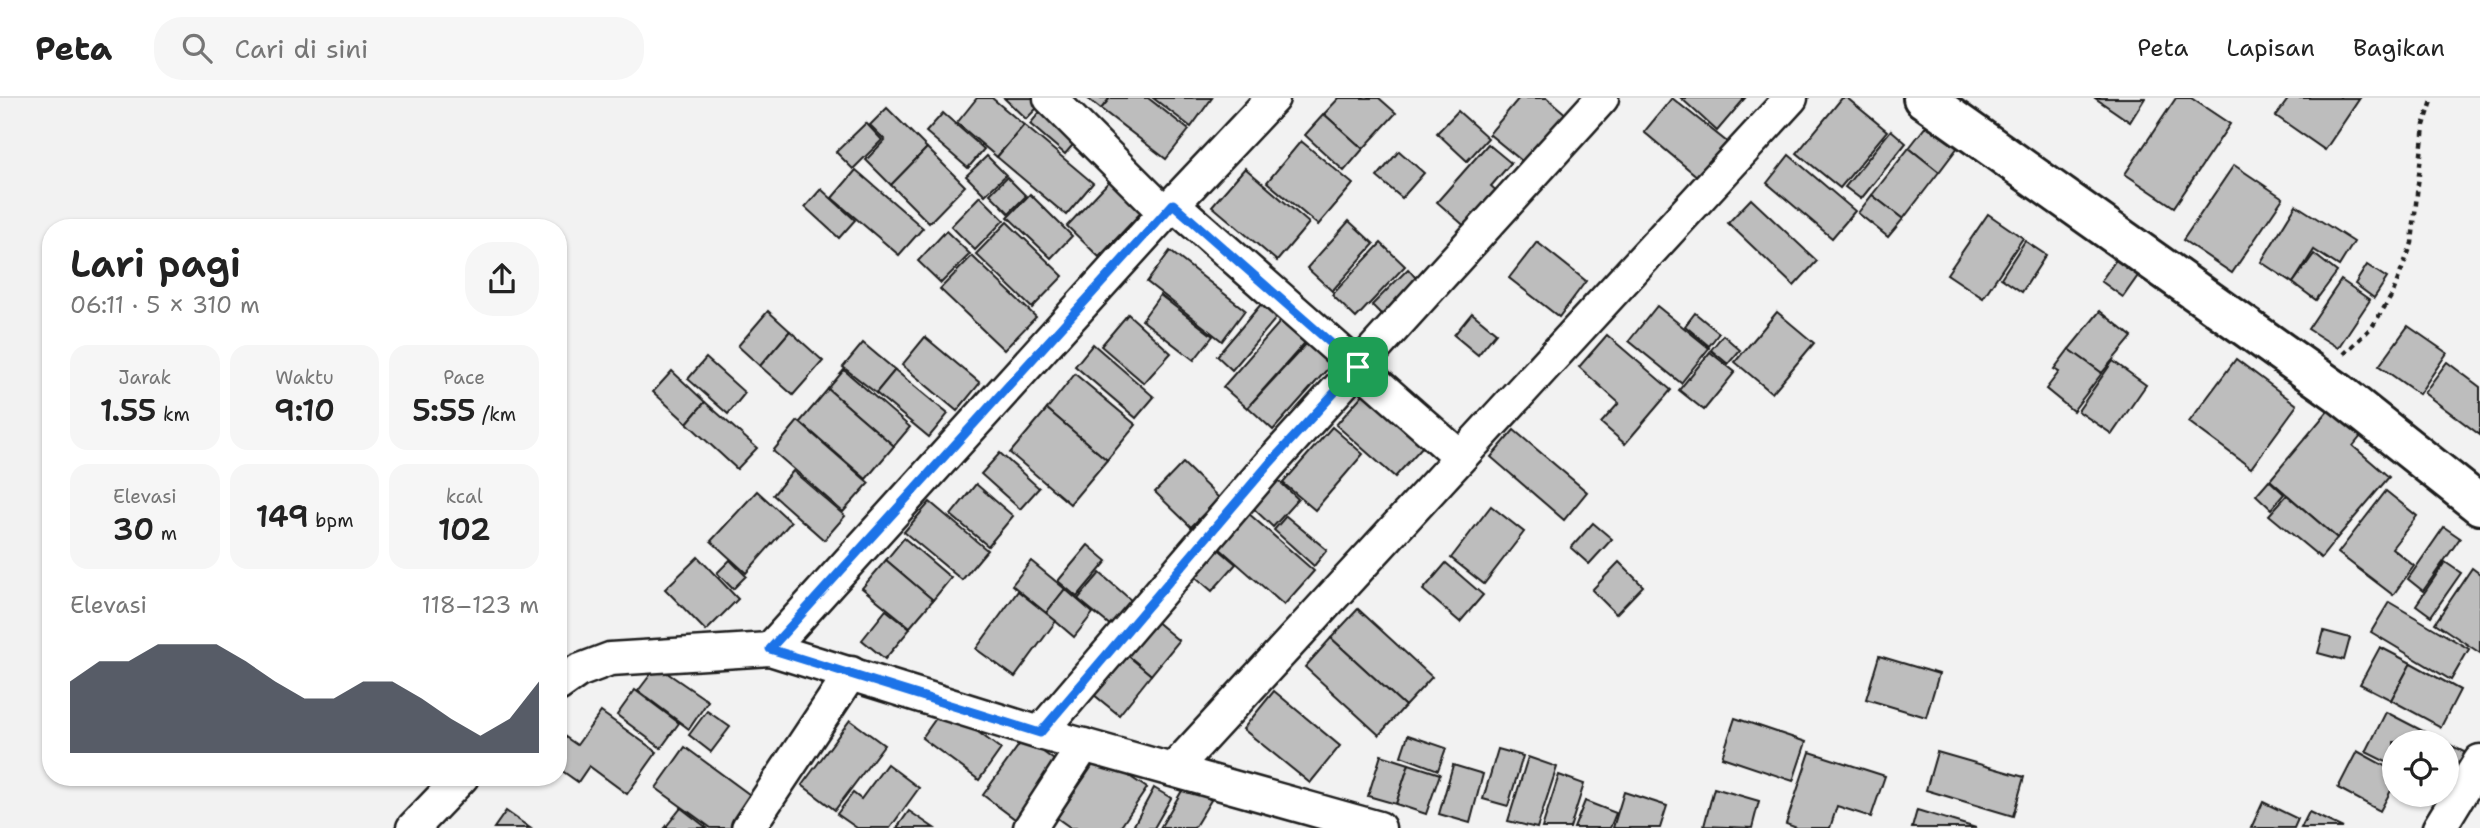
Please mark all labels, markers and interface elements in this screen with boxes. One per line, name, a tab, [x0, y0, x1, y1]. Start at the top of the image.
search box	[154, 17, 644, 80]
text: Peta	[35, 26, 112, 71]
icon: search	[178, 29, 216, 67]
text: Cari di sini	[234, 31, 368, 66]
text: Peta	[2137, 32, 2188, 64]
text: Lapisan	[2226, 32, 2315, 64]
text: Bagikan	[2353, 32, 2445, 64]
text: Lari pagi	[70, 238, 241, 289]
button: share	[465, 242, 539, 316]
text: 06:11 · 5 × 310 m	[70, 290, 260, 320]
pin	[1328, 337, 1388, 397]
icon: arrive	[1339, 348, 1377, 386]
text: Jarak	[118, 365, 171, 390]
text: Waktu	[275, 365, 334, 390]
text: Pace	[443, 365, 485, 390]
text: 1.55	[100, 390, 156, 431]
text: 9:10	[274, 390, 335, 431]
text: 5:55	[412, 390, 476, 431]
text: km	[156, 402, 190, 427]
text: /km	[476, 402, 516, 427]
text: Elevasi	[113, 484, 177, 509]
text: kcal	[446, 484, 483, 509]
text: 149	[255, 496, 309, 537]
text: bpm	[309, 508, 354, 533]
text: 30	[113, 509, 154, 550]
text: 102	[438, 509, 491, 550]
text: m	[154, 521, 177, 546]
text: Elevasi	[70, 590, 147, 620]
text: 118–123 m	[422, 590, 539, 620]
map controls	[2382, 730, 2459, 807]
button: locate	[2382, 730, 2459, 807]

